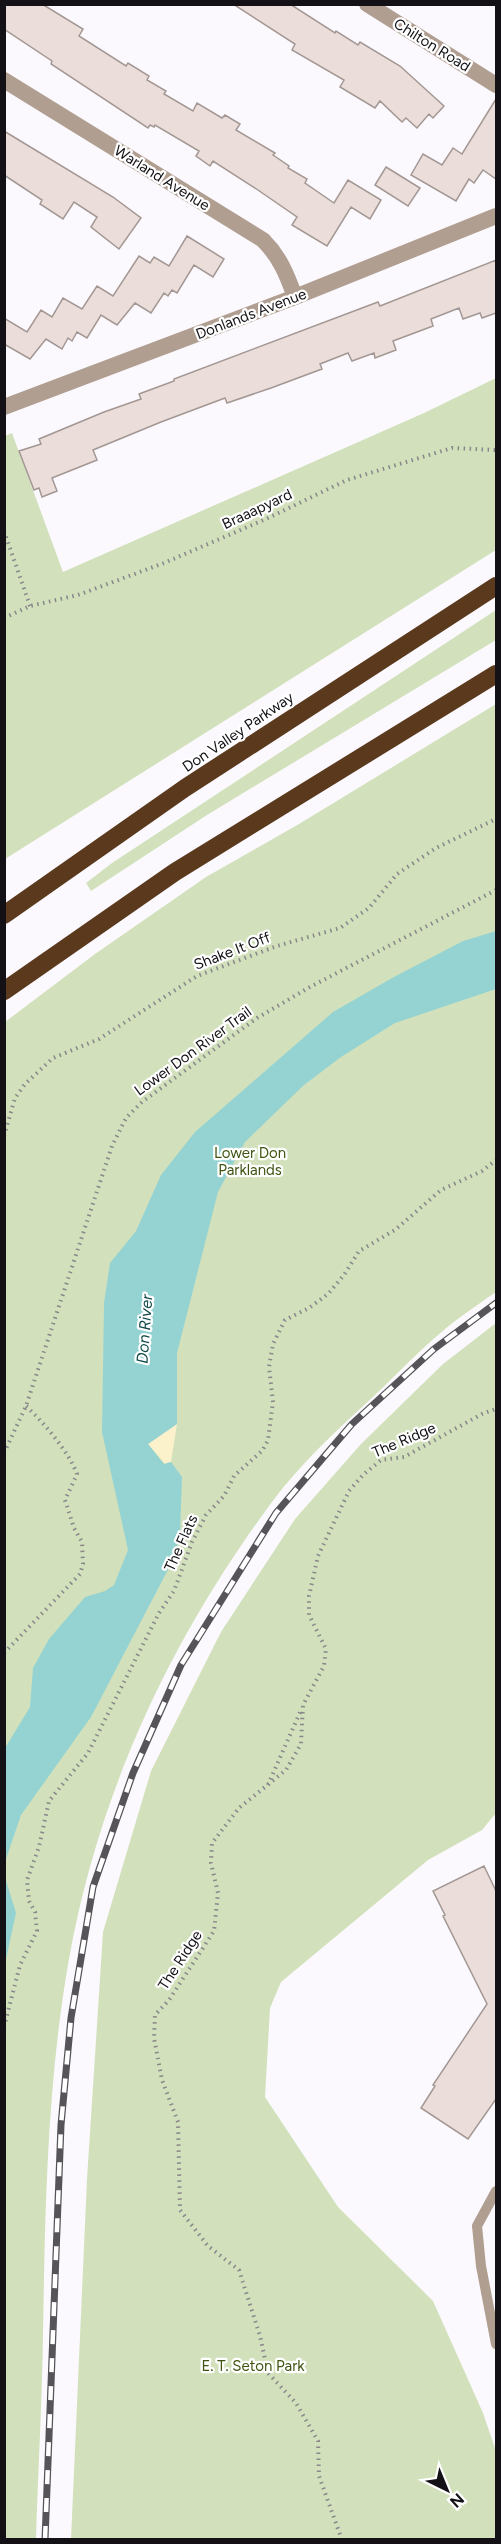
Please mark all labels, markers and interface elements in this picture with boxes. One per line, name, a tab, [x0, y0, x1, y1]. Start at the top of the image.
street label: Chilton Road	[390, 14, 474, 76]
street label: Warland Avenue	[111, 141, 213, 215]
street label: Donlands Avenue	[193, 285, 309, 343]
street label: Braaapyard	[219, 485, 295, 533]
street label: Don Valley Parkway	[179, 688, 297, 776]
street label: Shake It Off	[191, 928, 273, 974]
street label: Lower Don River Trail	[131, 1002, 255, 1100]
park label: Lower Don Parklands	[214, 1144, 286, 1179]
water label: Don River	[133, 1293, 156, 1364]
street label: The Ridge	[370, 1419, 438, 1461]
street label: The Flats	[161, 1512, 201, 1574]
street label: The Ridge	[154, 1927, 206, 1993]
park label: E. T. Seton Park	[201, 2357, 305, 2375]
north arrow	[417, 2460, 477, 2520]
text: N	[446, 2489, 468, 2512]

